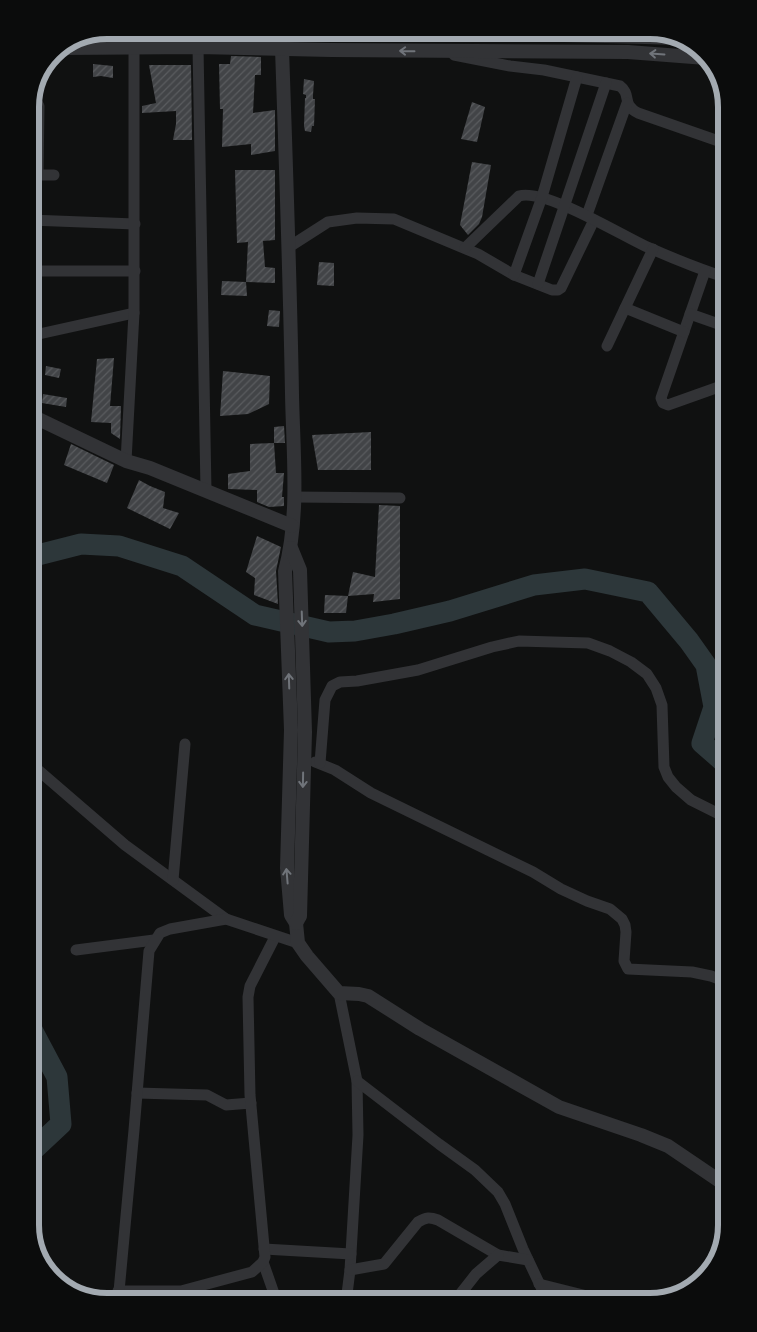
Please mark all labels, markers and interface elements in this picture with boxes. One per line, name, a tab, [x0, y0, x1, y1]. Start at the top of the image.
one-way arrow	[400, 46, 416, 56]
one-way arrow	[650, 49, 666, 58]
one-way arrow	[297, 611, 306, 627]
one-way arrow	[284, 674, 294, 690]
one-way arrow	[298, 772, 308, 788]
one-way arrow	[283, 868, 292, 884]

